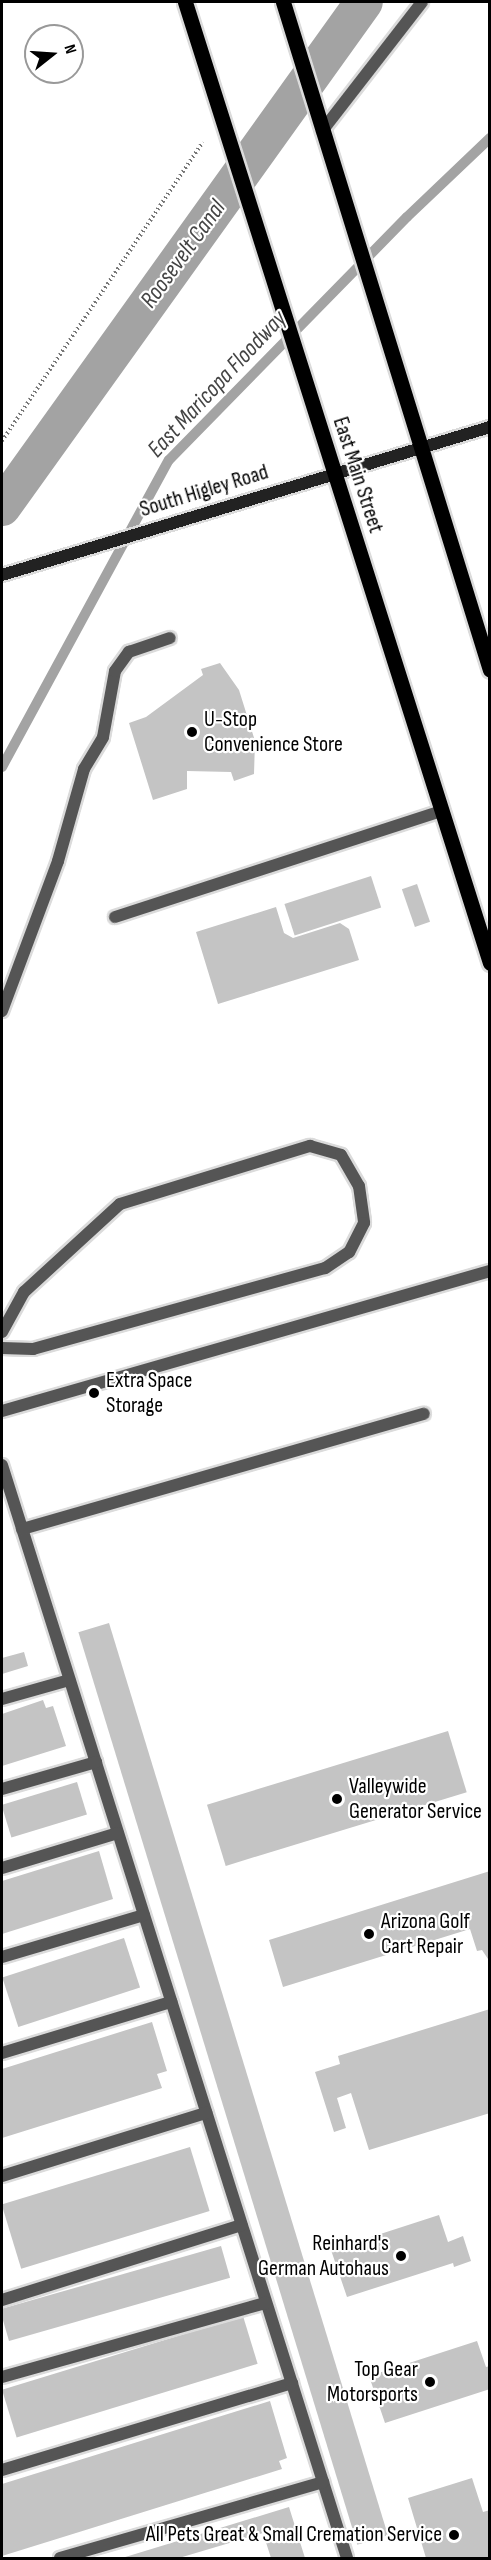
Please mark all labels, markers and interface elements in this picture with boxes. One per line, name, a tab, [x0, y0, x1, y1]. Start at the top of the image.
north arrow	[24, 24, 84, 84]
text: N	[59, 42, 80, 56]
water label: Roosevelt Canal	[134, 194, 232, 314]
water label: East Maricopa Floodway	[142, 305, 292, 463]
street label: East Main Street	[327, 414, 389, 536]
street label: South Higley Road	[137, 459, 271, 523]
place label: U-Stop Convenience Store	[204, 706, 343, 758]
marker: U-Stop Convenience Store	[185, 725, 199, 739]
place label: Extra Space Storage	[106, 1367, 192, 1418]
marker: Extra Space Storage	[87, 1386, 101, 1400]
place label: Valleywide Generator Service	[349, 1773, 482, 1825]
marker: Valleywide Generator Service	[330, 1792, 344, 1806]
place label: Arizona Golf Cart Repair	[381, 1908, 470, 1960]
marker: Arizona Golf Cart Repair	[362, 1927, 376, 1941]
place label: Reinhard's German Autohaus	[258, 2230, 389, 2282]
marker: Reinhard's German Autohaus	[394, 2249, 408, 2263]
place label: Top Gear Motorsports	[327, 2356, 418, 2408]
marker: Top Gear Motorsports	[423, 2375, 437, 2389]
place label: All Pets Great & Small Cremation Service	[146, 2522, 442, 2548]
marker: All Pets Great & Small Cremation Service	[447, 2528, 461, 2542]

